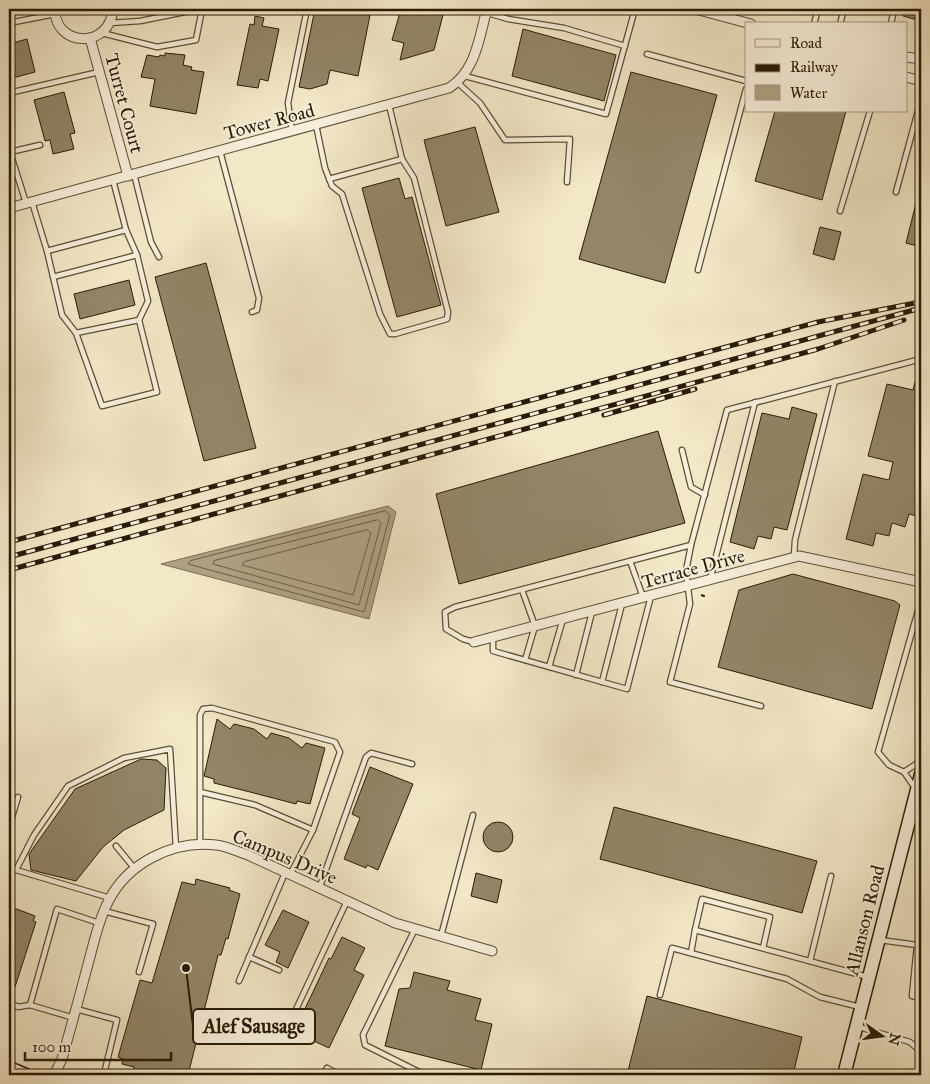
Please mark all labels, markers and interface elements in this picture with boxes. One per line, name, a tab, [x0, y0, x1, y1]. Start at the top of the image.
legend	[745, 22, 908, 112]
text: Road	[790, 34, 822, 52]
street label: Turret Court	[100, 51, 149, 156]
text: Railway	[790, 58, 839, 76]
text: Water	[790, 84, 827, 102]
street label: Tower Road	[221, 98, 317, 145]
street label: Terrace Drive	[639, 544, 747, 593]
street label: Campus Drive	[229, 824, 341, 889]
street label: Allanson Road	[839, 862, 889, 979]
callout: Alef Sausage	[193, 1009, 315, 1044]
north arrow	[858, 1012, 908, 1062]
text: Alef Sausage	[201, 1014, 306, 1039]
scale bar	[25, 1029, 171, 1061]
text: N	[884, 1031, 904, 1047]
text: 100 m	[32, 1038, 72, 1056]

